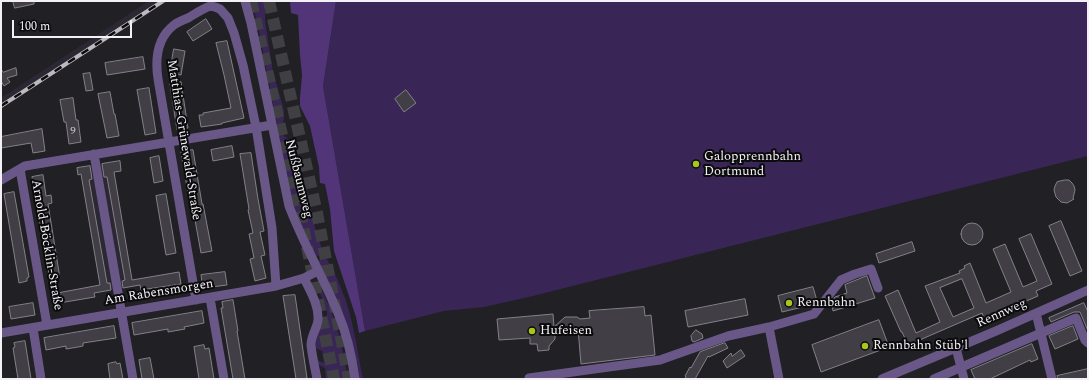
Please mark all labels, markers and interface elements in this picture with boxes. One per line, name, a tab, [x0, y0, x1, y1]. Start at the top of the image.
scale bar	[14, 12, 134, 38]
text: 100 m	[19, 17, 50, 36]
street label: Matthias-Grünewald-Straße	[163, 59, 203, 221]
house number: 9	[70, 125, 76, 139]
street label: Nußbaumweg	[281, 138, 315, 220]
place label: Galopprennbahn Dortmund	[704, 149, 801, 180]
marker: Galopprennbahn Dortmund	[691, 159, 701, 169]
street label: Arnold-Böcklin-Straße	[27, 178, 65, 312]
street label: Am Rabensmorgen	[103, 277, 215, 309]
place label: Rennbahn	[797, 295, 856, 311]
street label: Rennweg	[975, 296, 1029, 332]
marker: Rennbahn	[784, 298, 794, 308]
place label: Hufeisen	[540, 323, 592, 339]
marker: Hufeisen	[527, 326, 537, 336]
place label: Rennbahn Stüb'l	[873, 338, 968, 354]
marker: Rennbahn Stüb'l	[860, 341, 870, 351]

